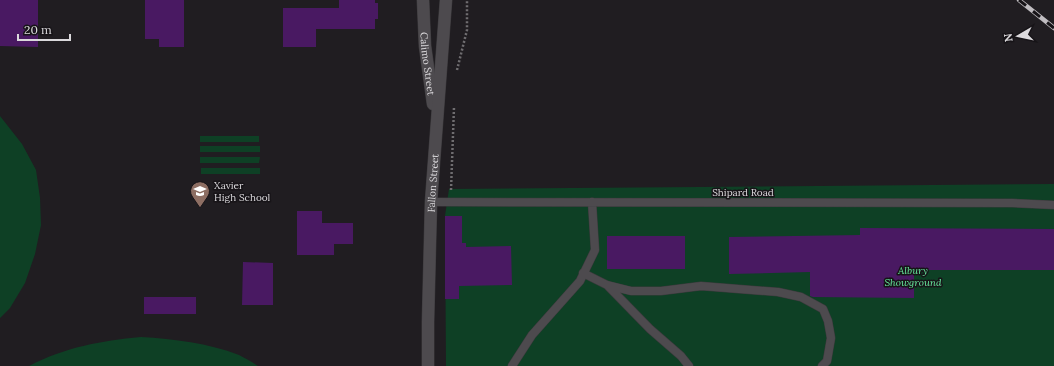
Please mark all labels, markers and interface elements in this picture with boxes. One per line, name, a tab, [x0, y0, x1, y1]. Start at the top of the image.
scale bar	[18, 16, 70, 42]
north arrow	[998, 16, 1038, 56]
text: 20 m	[24, 22, 52, 37]
street label: Calimo Street	[418, 32, 438, 96]
text: N	[1000, 32, 1016, 43]
street label: Fallon Street	[424, 153, 441, 213]
place label: Xavier High School	[214, 179, 271, 204]
school or university icon: Xavier High School	[189, 180, 211, 208]
street label: Shipard Road	[712, 186, 774, 199]
park label: Albury Showground	[884, 264, 942, 289]

